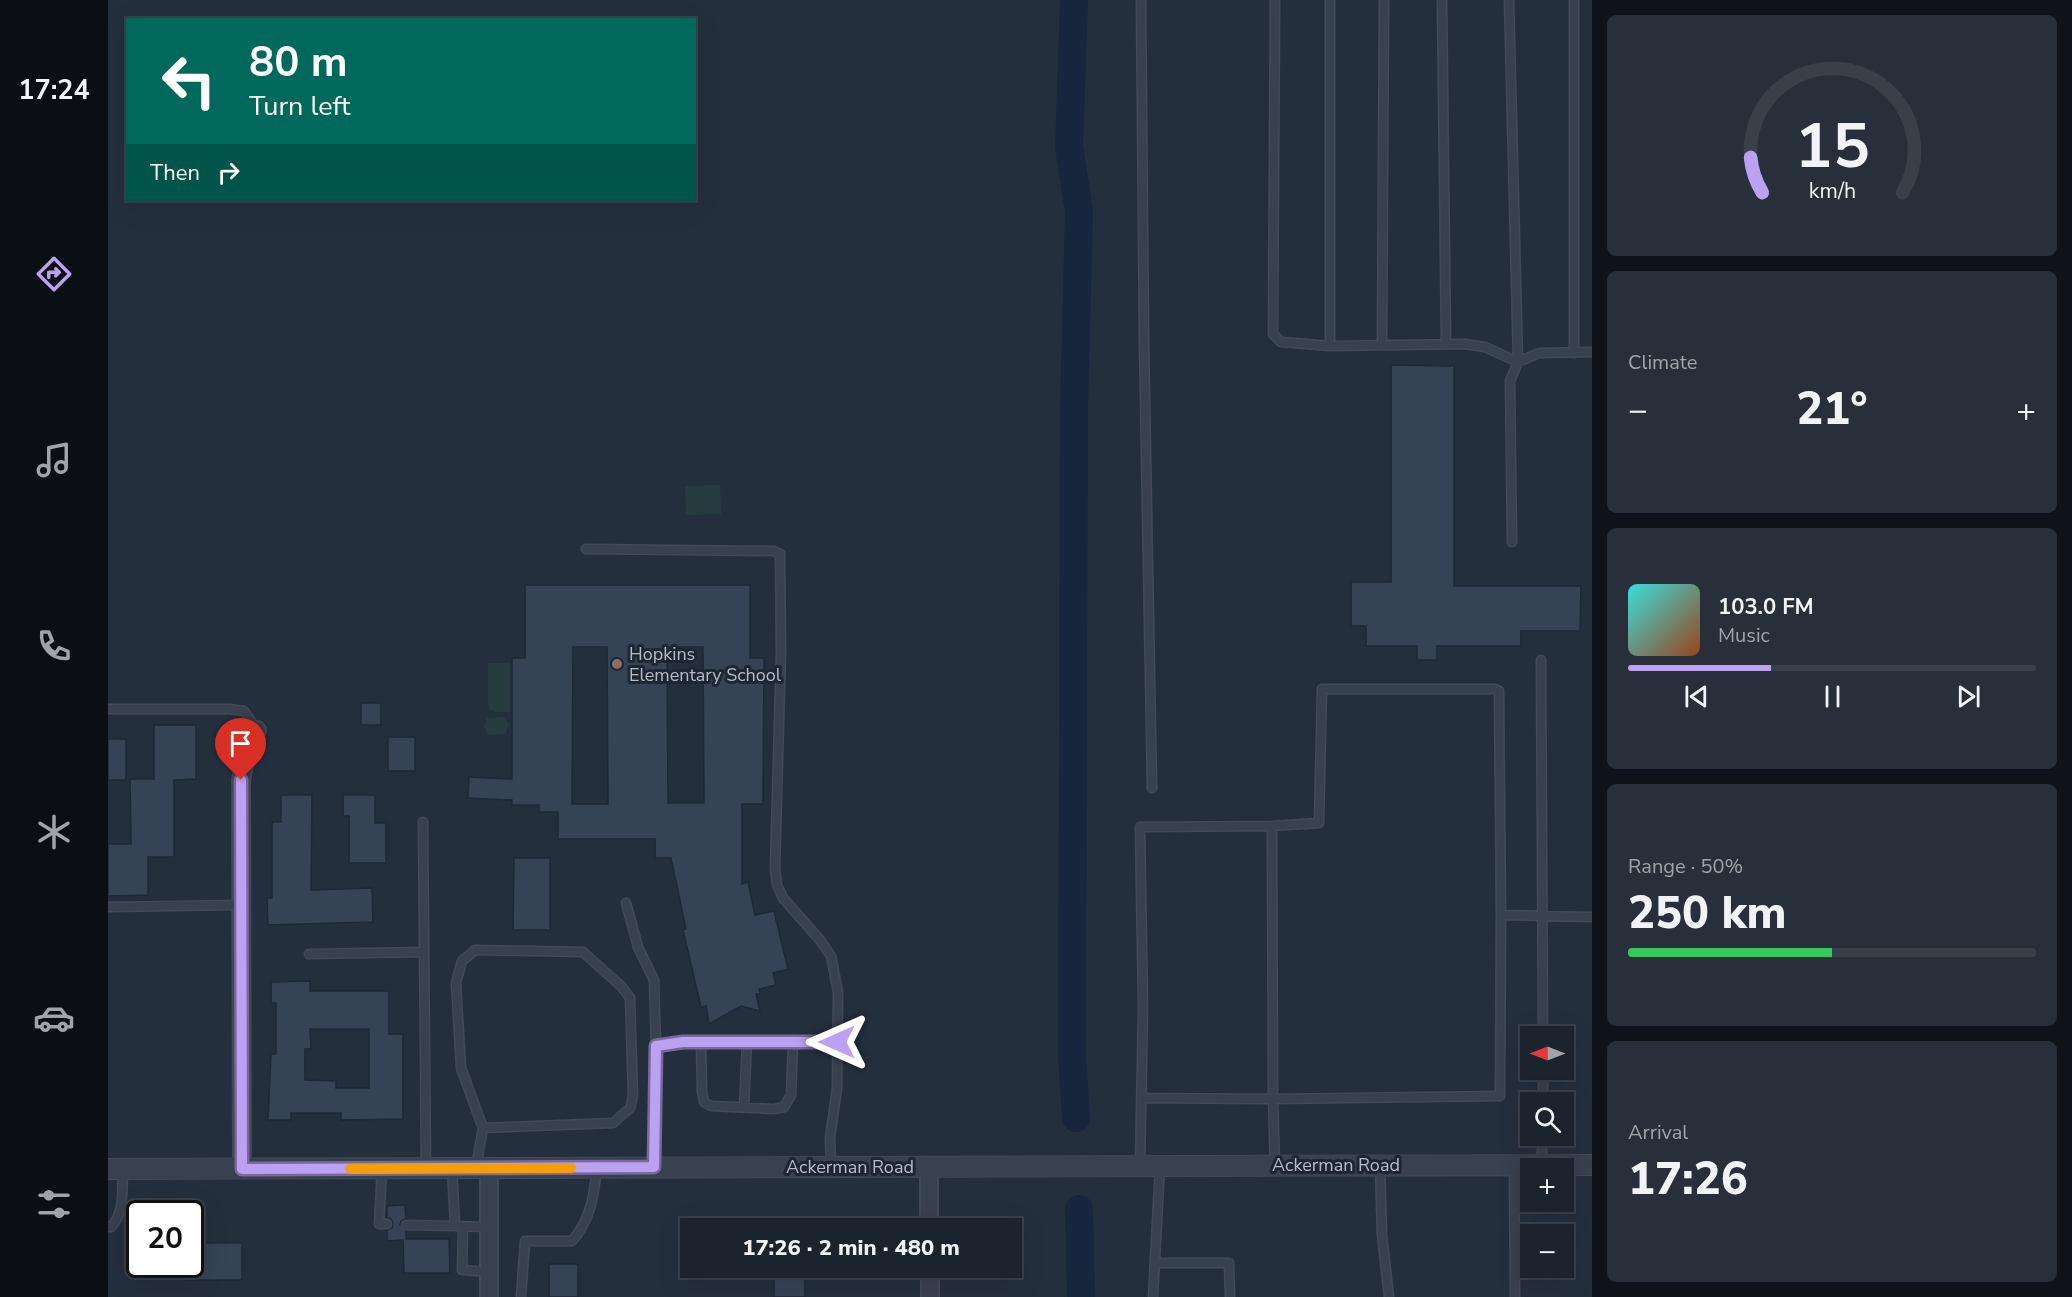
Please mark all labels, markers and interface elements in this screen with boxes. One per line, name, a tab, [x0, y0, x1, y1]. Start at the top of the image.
text: 80 m	[249, 34, 348, 91]
icon: left	[150, 42, 228, 120]
text: 17:24	[18, 72, 90, 109]
text: Turn left	[249, 88, 350, 125]
text: 15	[1795, 104, 1869, 189]
icon: right	[212, 156, 245, 189]
text: Then	[150, 158, 200, 188]
text: km/h	[1808, 176, 1856, 206]
icon: directions	[33, 253, 75, 295]
text: Climate	[1628, 349, 1697, 376]
text: 21°	[1796, 379, 1868, 440]
text: −	[1628, 388, 1648, 433]
text: +	[2016, 388, 2036, 433]
icon: music	[33, 439, 75, 481]
text: 103.0 FM	[1718, 592, 1814, 622]
text: Music	[1718, 622, 1770, 649]
icon: phone	[33, 625, 75, 667]
place label: Hopkins Elementary School	[629, 642, 782, 687]
marker: Hopkins Elementary School	[610, 657, 624, 671]
icon: previous	[1680, 680, 1713, 713]
icon: pause	[1816, 680, 1849, 713]
icon: next	[1952, 680, 1985, 713]
pin	[215, 718, 266, 780]
icon: arrive	[224, 727, 257, 760]
icon: climate	[33, 811, 75, 853]
text: Range · 50%	[1628, 853, 1743, 880]
text: 250 km	[1628, 883, 1787, 944]
icon: car	[33, 997, 75, 1039]
position arrow	[805, 1010, 869, 1074]
north arrow	[1520, 1026, 1574, 1080]
map controls	[1520, 1026, 1574, 1278]
button: search	[1520, 1092, 1574, 1146]
text: Arrival	[1628, 1119, 1688, 1146]
text: 17:26	[1628, 1149, 1748, 1210]
street label: Ackerman Road	[1272, 1153, 1400, 1177]
street label: Ackerman Road	[786, 1155, 914, 1179]
button: +	[1520, 1158, 1574, 1212]
icon: filters	[33, 1183, 75, 1225]
speed limit sign: 20	[126, 1200, 204, 1278]
button: −	[1520, 1224, 1574, 1278]
text: 17:26 · 2 min · 480 m	[742, 1233, 960, 1263]

